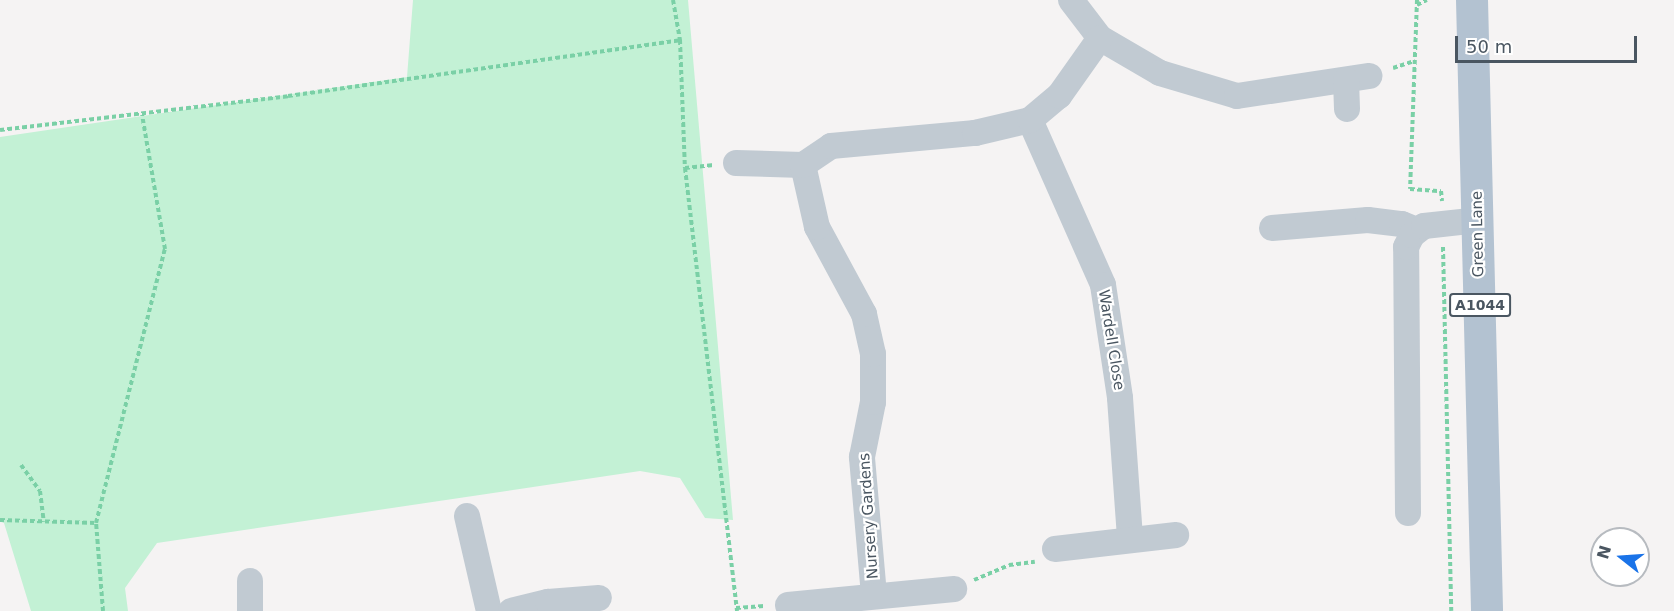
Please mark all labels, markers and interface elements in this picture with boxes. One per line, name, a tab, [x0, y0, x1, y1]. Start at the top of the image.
scale bar	[1458, 24, 1640, 62]
text: 50 m	[1466, 36, 1512, 57]
street label: Green Lane	[1468, 191, 1488, 277]
street label: Wardell Close	[1094, 288, 1128, 392]
road number: A1044	[1448, 294, 1512, 316]
street label: Nursery Gardens	[856, 452, 882, 580]
north arrow	[1590, 527, 1650, 587]
text: N	[1593, 543, 1615, 561]

